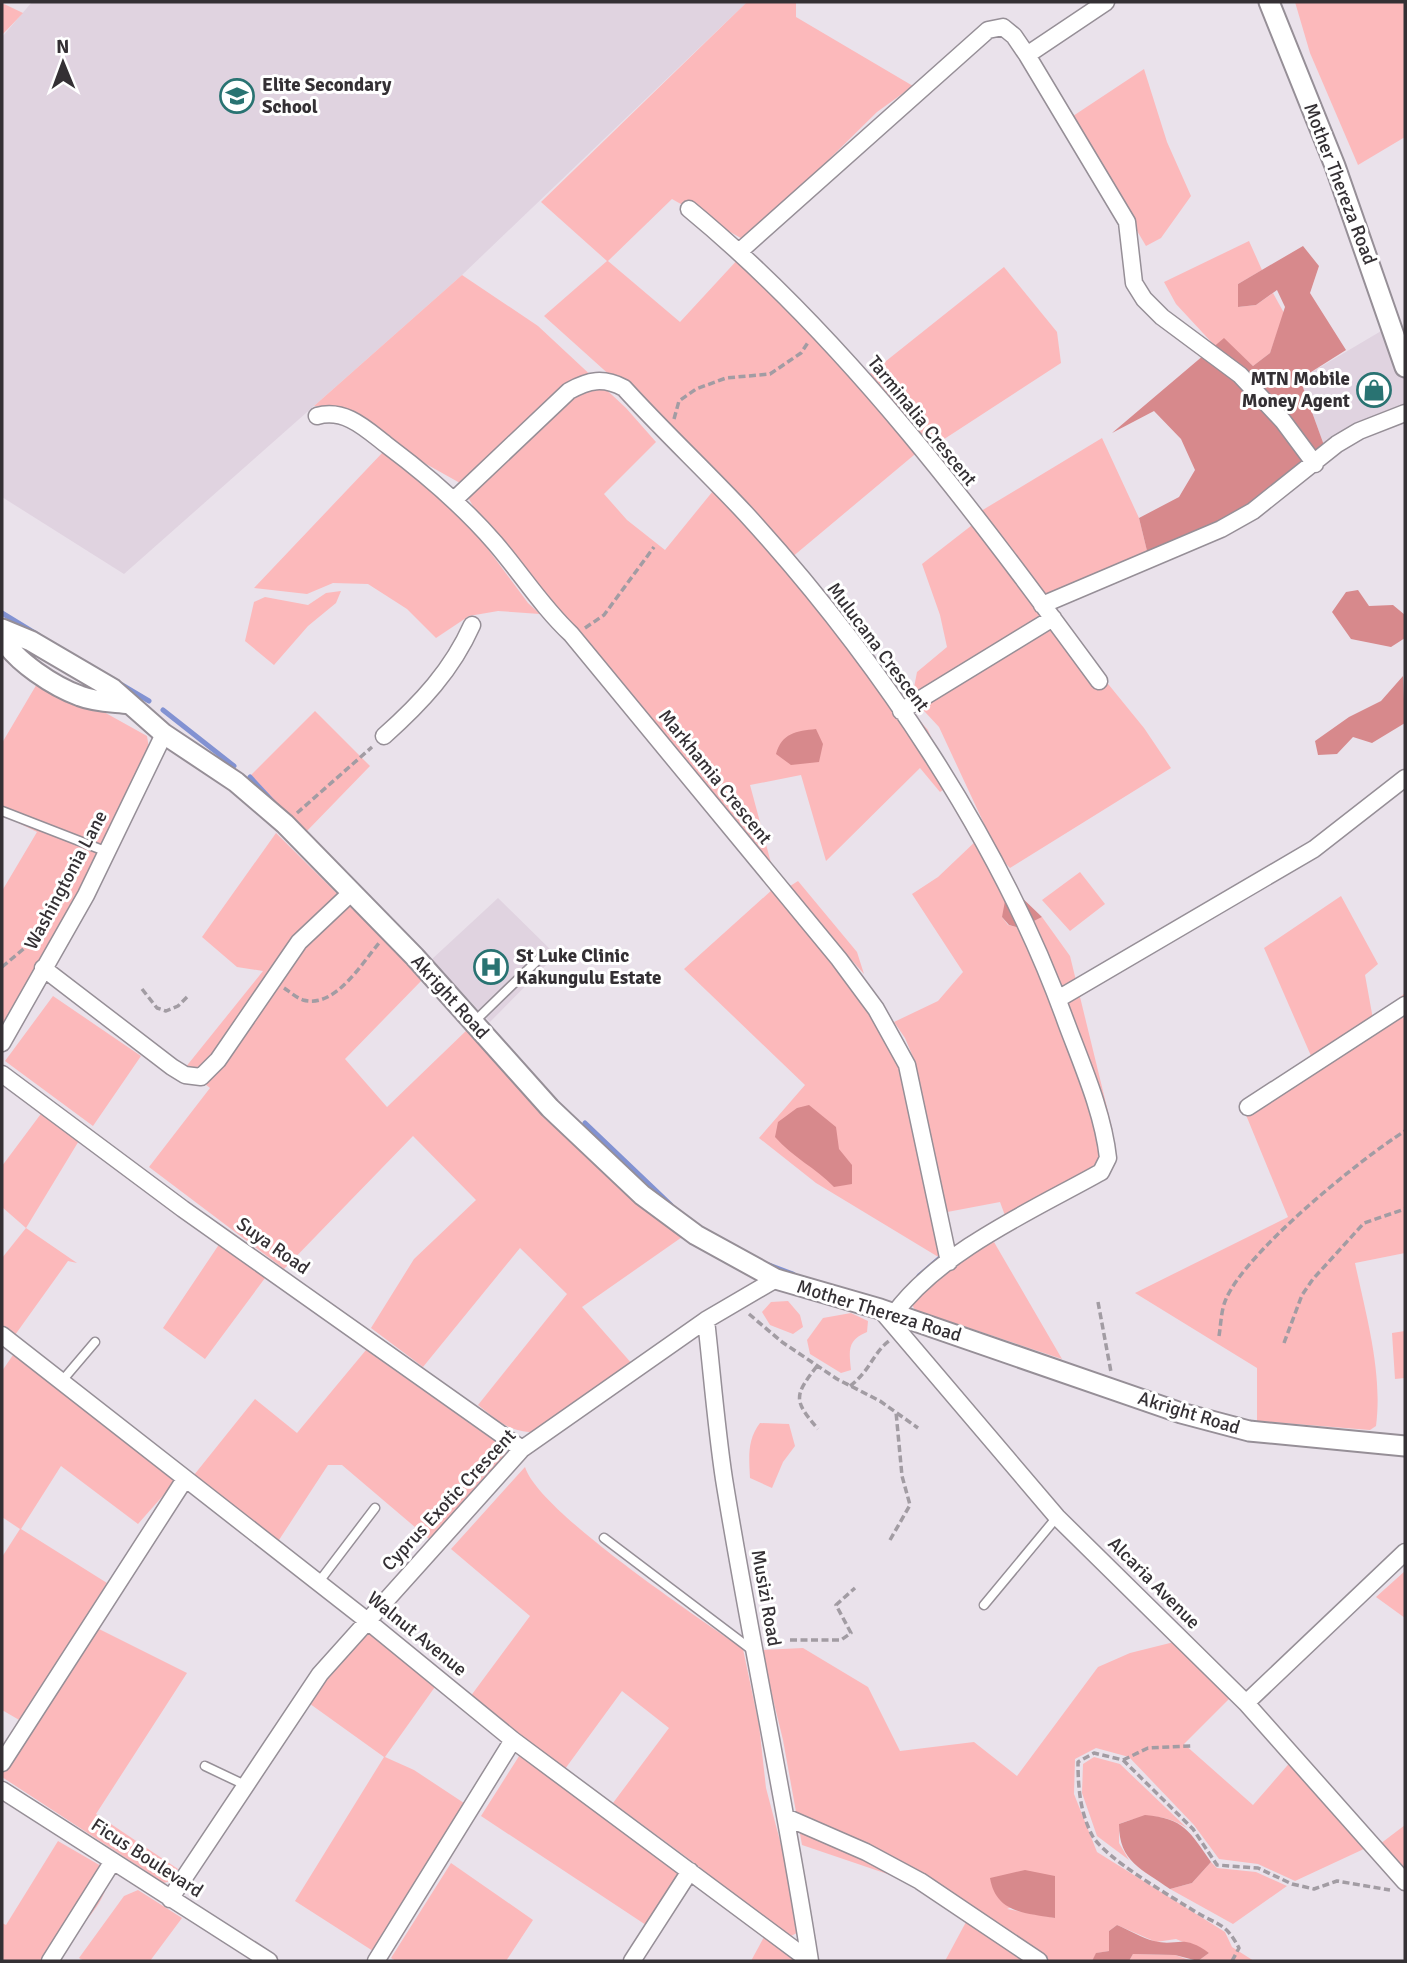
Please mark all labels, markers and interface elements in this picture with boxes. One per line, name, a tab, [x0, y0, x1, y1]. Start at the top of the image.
north arrow	[28, 28, 98, 98]
text: N	[56, 35, 70, 59]
place label: Elite Secondary School	[262, 73, 392, 119]
school or university icon: Elite Secondary School	[218, 77, 256, 115]
street label: Mother Thereza Road	[1298, 100, 1382, 268]
street label: Tarminalia Crescent	[862, 351, 982, 491]
place label: MTN Mobile Money Agent	[1242, 367, 1350, 413]
shop icon: MTN Mobile Money Agent	[1355, 371, 1393, 409]
street label: Mulucana Crescent	[822, 578, 935, 717]
street label: Markhamia Crescent	[653, 705, 777, 850]
street label: Washingtonia Lane	[19, 806, 113, 954]
place label: St Luke Clinic Kakungulu Estate	[516, 944, 661, 990]
hospital icon: St Luke Clinic Kakungulu Estate	[472, 948, 510, 986]
street label: Akright Road	[406, 950, 494, 1044]
street label: Suya Road	[232, 1212, 314, 1280]
street label: Mother Thereza Road	[794, 1275, 964, 1347]
street label: Akright Road	[1135, 1386, 1243, 1440]
street label: Cyprus Exotic Crescent	[377, 1424, 521, 1576]
street label: Alcaria Avenue	[1103, 1532, 1205, 1634]
street label: Musizi Road	[746, 1548, 786, 1648]
street label: Walnut Avenue	[362, 1586, 472, 1682]
street label: Ficus Boulevard	[87, 1813, 207, 1903]

